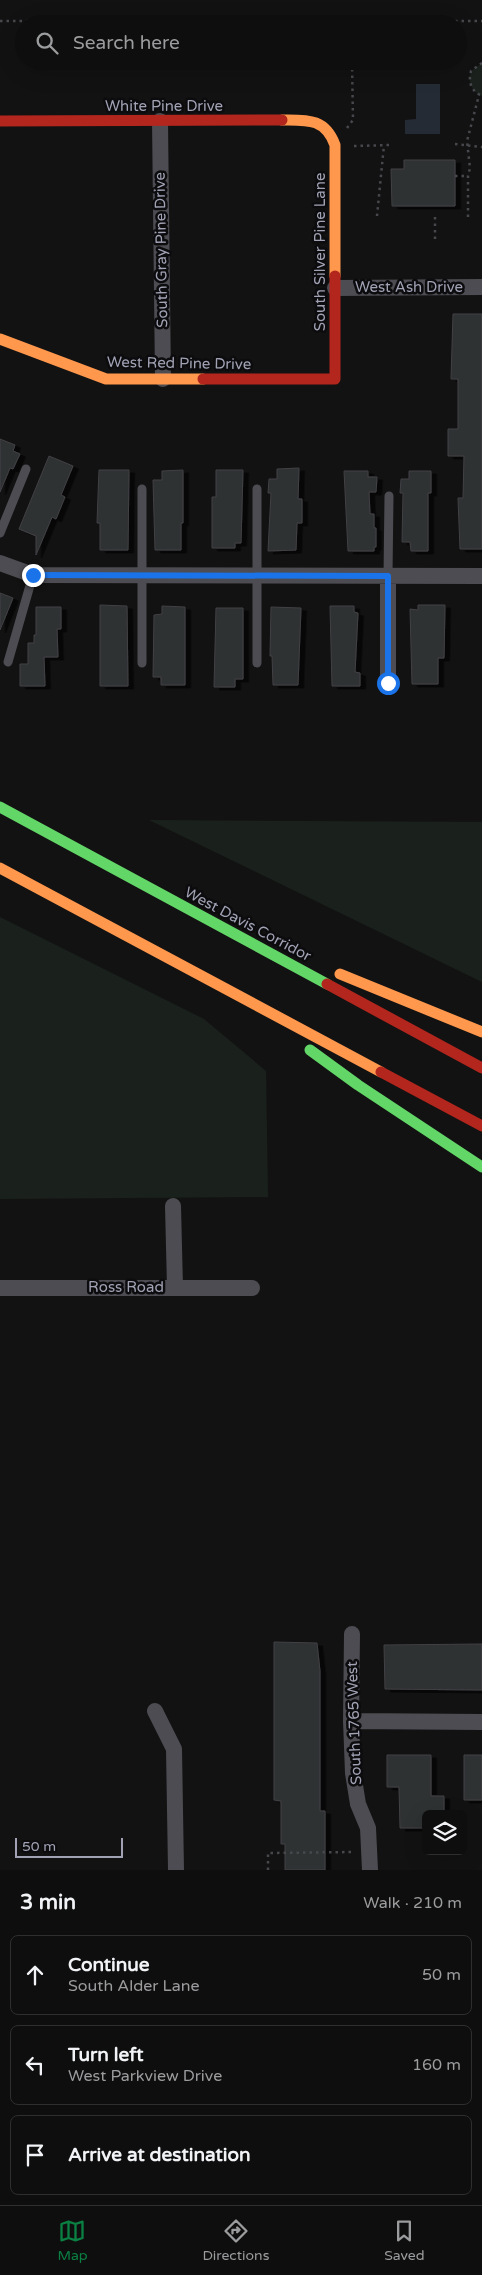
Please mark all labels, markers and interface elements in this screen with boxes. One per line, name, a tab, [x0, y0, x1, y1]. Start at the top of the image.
search box	[15, 15, 467, 70]
icon: search	[33, 29, 61, 57]
text: Search here	[73, 32, 180, 54]
street label: White Pine Drive	[105, 97, 223, 115]
street label: South Gray Pine Drive	[151, 172, 171, 328]
street label: South Silver Pine Lane	[311, 173, 329, 331]
street label: West Ash Drive	[355, 278, 463, 296]
street label: West Red Pine Drive	[107, 353, 251, 373]
route end	[22, 564, 45, 587]
route start	[377, 672, 400, 695]
street label: West Davis Corridor	[182, 883, 315, 965]
street label: Ross Road	[88, 1278, 164, 1296]
street label: South 1765 West	[343, 1661, 365, 1785]
map controls	[422, 1810, 467, 1855]
button: layers	[422, 1810, 467, 1855]
scale bar	[15, 1835, 122, 1858]
text: 50 m	[22, 1838, 56, 1855]
text: 3 min	[20, 1890, 76, 1915]
text: Walk · 210 m	[363, 1893, 462, 1913]
text: Continue	[68, 1954, 150, 1976]
icon: ahead	[21, 1961, 49, 1989]
text: 50 m	[422, 1965, 461, 1985]
text: South Alder Lane	[68, 1976, 200, 1996]
text: Turn left	[68, 2044, 144, 2066]
icon: left	[21, 2051, 49, 2079]
text: 160 m	[412, 2055, 461, 2075]
text: West Parkview Drive	[68, 2066, 222, 2086]
icon: arrive	[21, 2141, 49, 2169]
text: Arrive at destination	[68, 2144, 251, 2166]
tab: Map	[57, 2217, 88, 2264]
tab: Directions	[202, 2217, 269, 2264]
tab: Saved	[384, 2217, 425, 2264]

